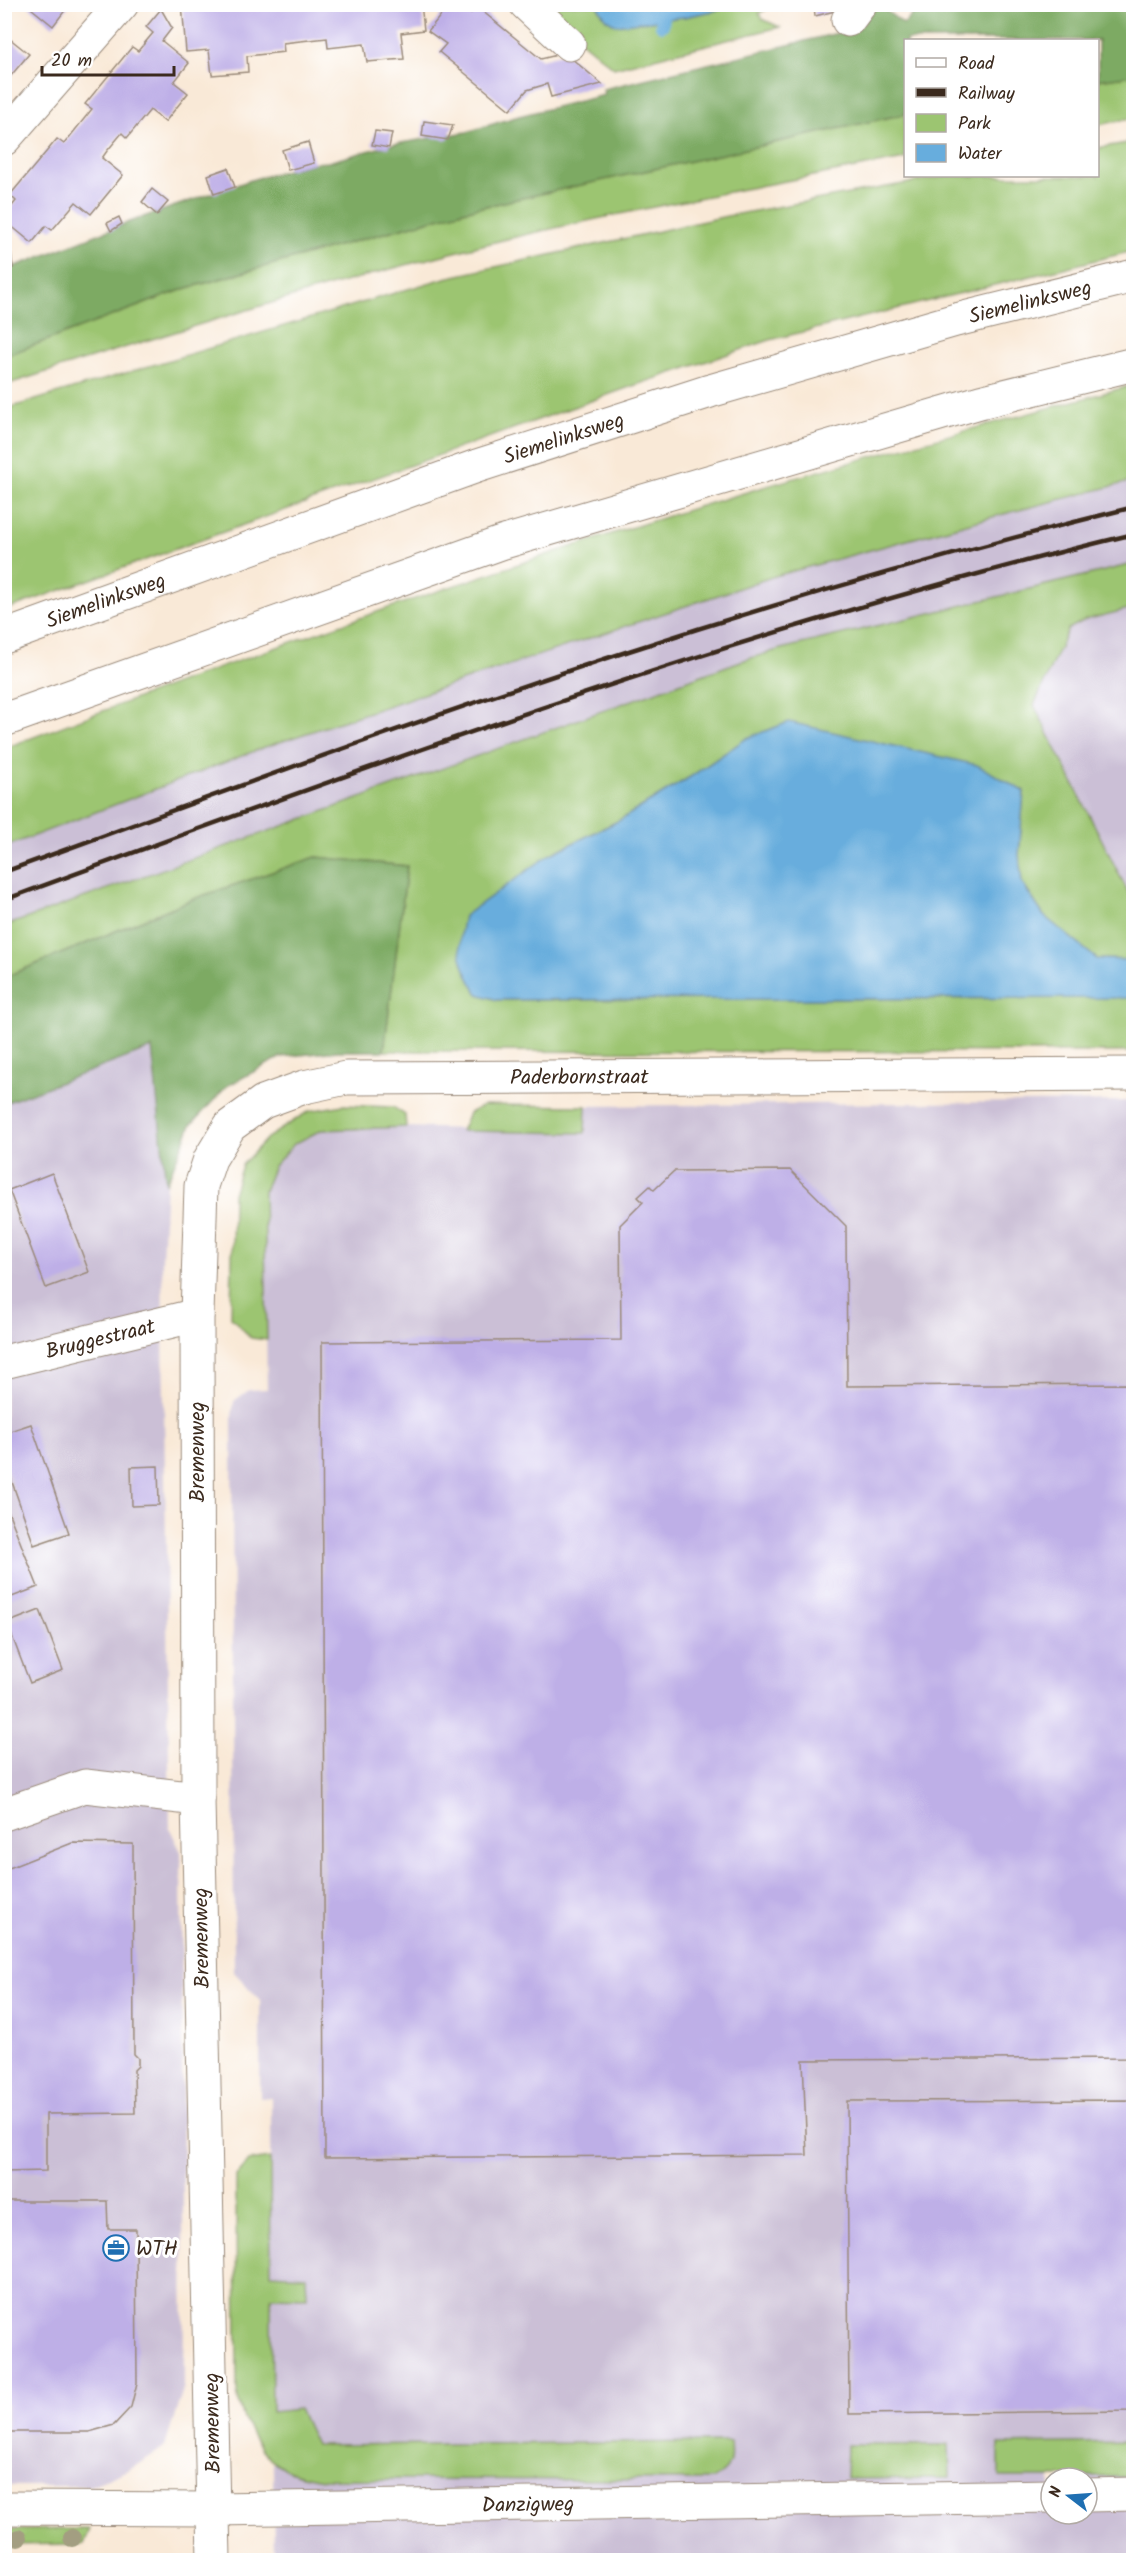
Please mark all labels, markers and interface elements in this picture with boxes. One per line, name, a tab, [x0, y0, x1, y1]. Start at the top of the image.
scale bar	[42, 39, 174, 77]
legend	[904, 39, 1099, 177]
text: 20 m	[51, 47, 92, 76]
text: Road	[958, 50, 995, 79]
text: Railway	[958, 80, 1015, 109]
text: Park	[958, 110, 991, 139]
text: Water	[958, 140, 1003, 169]
street label: Siemelinksweg	[965, 272, 1095, 334]
street label: Siemelinksweg	[499, 405, 629, 474]
street label: Siemelinksweg	[41, 565, 171, 639]
street label: Paderbornstraat	[510, 1061, 650, 1095]
street label: Bruggestraat	[42, 1311, 160, 1369]
street label: Bremenweg	[182, 1402, 215, 1502]
street label: Bremenweg	[185, 1887, 220, 1989]
office icon: WTH	[101, 2233, 131, 2263]
place label: WTH	[136, 2233, 178, 2266]
street label: Bremenweg	[196, 2372, 231, 2474]
north arrow	[1039, 2466, 1099, 2526]
text: N	[1043, 2484, 1070, 2501]
street label: Danzigweg	[482, 2488, 574, 2523]

